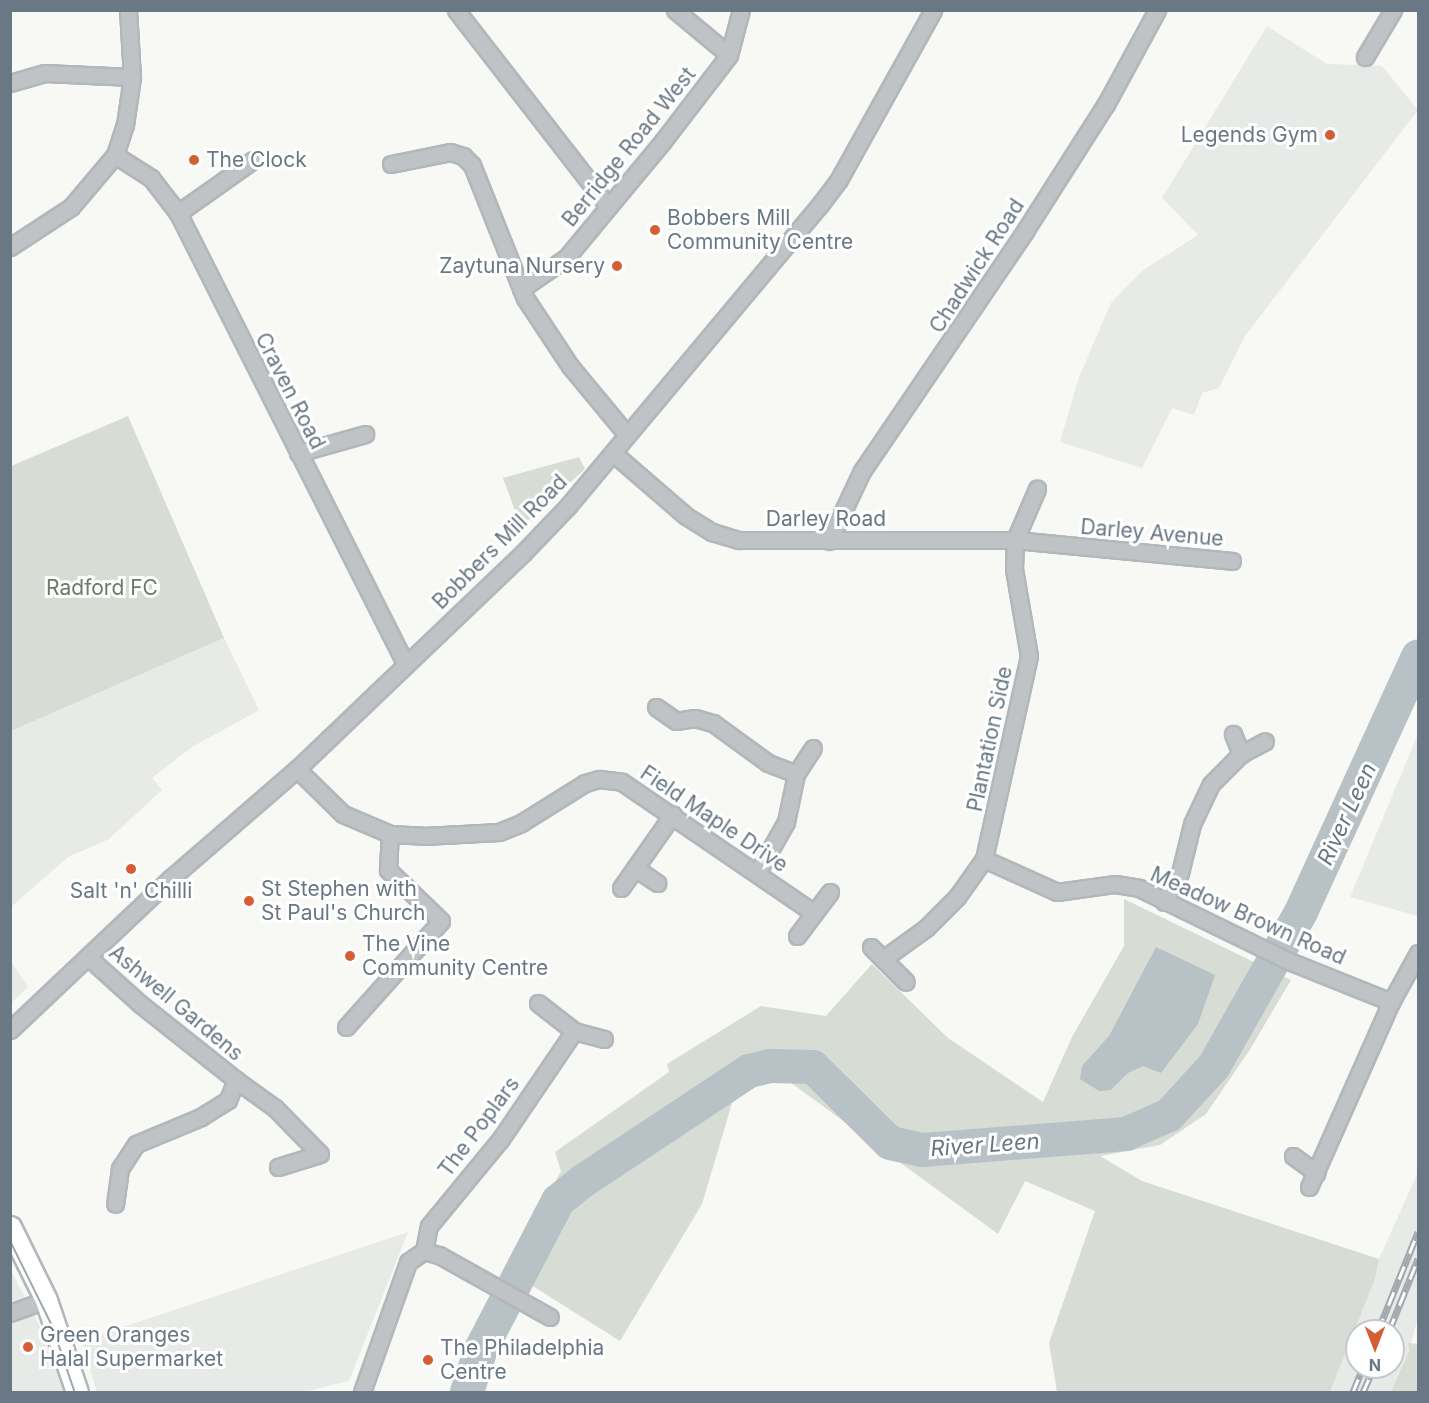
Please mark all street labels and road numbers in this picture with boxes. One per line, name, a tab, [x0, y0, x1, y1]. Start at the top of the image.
street label: Berridge Road West	[557, 62, 701, 232]
street label: Chadwick Road	[924, 194, 1030, 338]
street label: Craven Road	[250, 329, 330, 453]
street label: Bobbers Mill Road	[427, 469, 573, 615]
street label: Darley Road	[766, 506, 886, 532]
street label: Darley Avenue	[1079, 514, 1225, 552]
street label: Plantation Side	[962, 664, 1018, 814]
street label: Field Maple Drive	[635, 760, 793, 878]
street label: Meadow Brown Road	[1146, 862, 1350, 970]
street label: Ashwell Gardens	[104, 940, 248, 1066]
street label: The Poplars	[433, 1072, 525, 1182]

